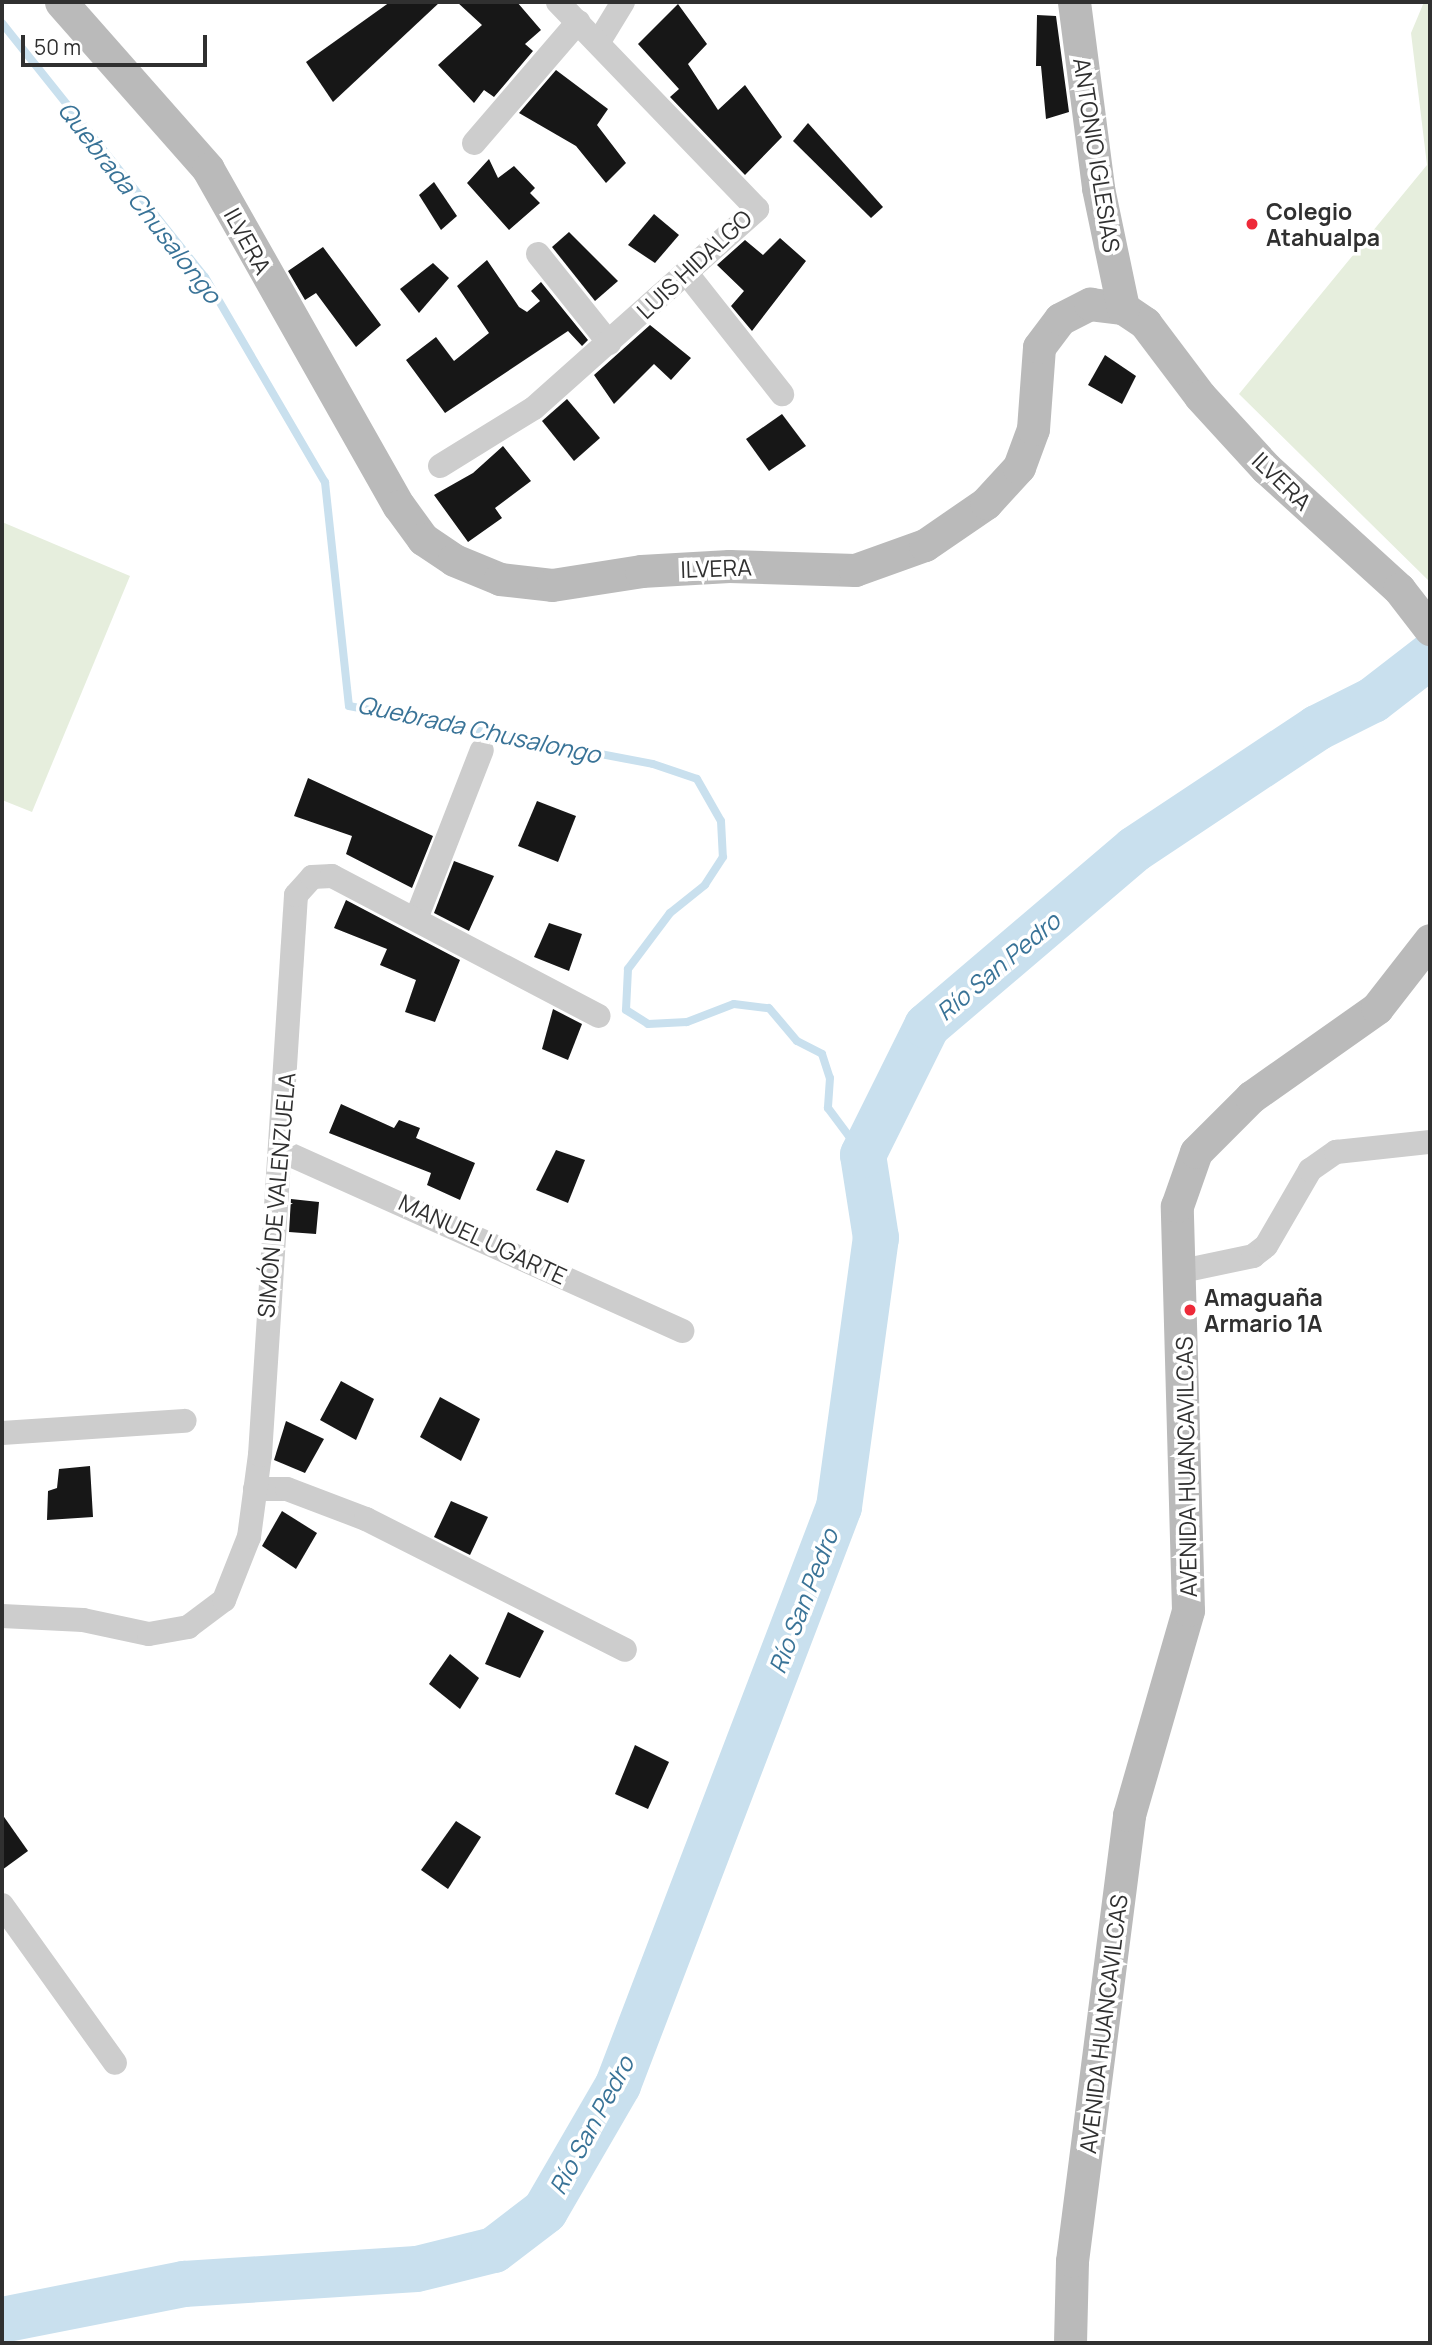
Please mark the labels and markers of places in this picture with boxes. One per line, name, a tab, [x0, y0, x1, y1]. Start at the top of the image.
place label: Colegio Atahualpa	[1266, 197, 1380, 251]
marker: Colegio Atahualpa	[1244, 216, 1260, 232]
place label: Amaguaña Armario 1A	[1204, 1283, 1323, 1337]
marker: Amaguaña Armario 1A	[1182, 1302, 1198, 1318]

